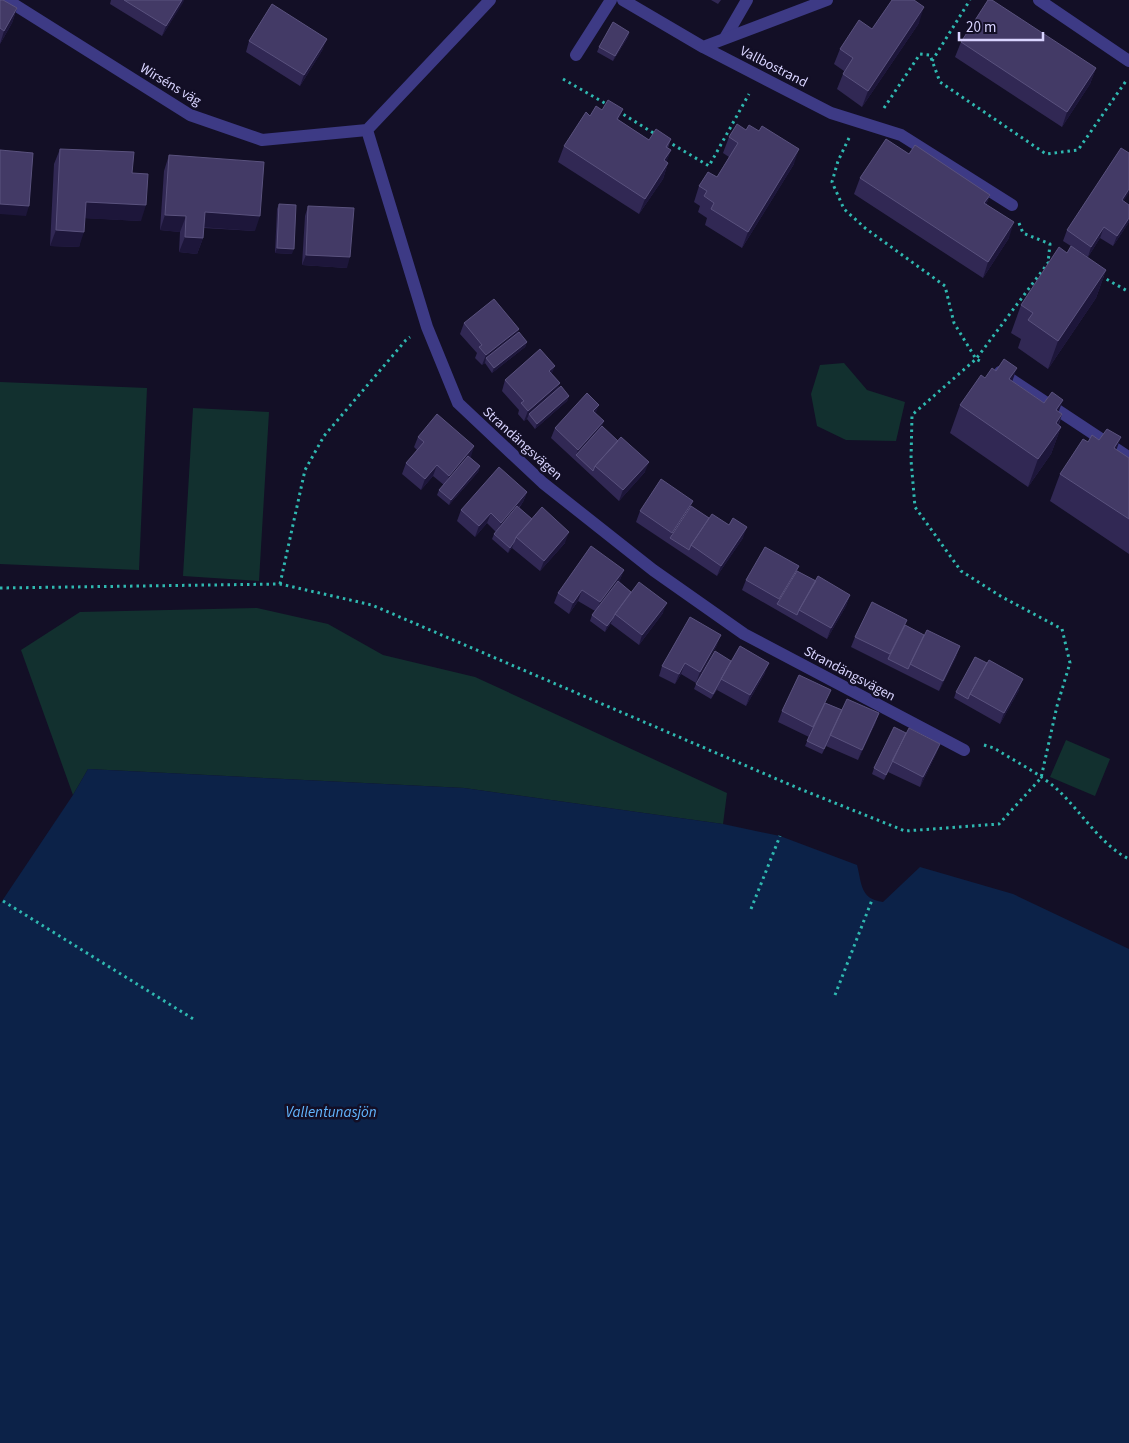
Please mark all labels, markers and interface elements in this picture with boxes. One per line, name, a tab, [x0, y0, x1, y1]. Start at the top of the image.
scale bar	[959, 10, 1043, 42]
text: 20 m	[966, 17, 996, 38]
street label: Vallbostrand	[736, 41, 811, 93]
street label: Wirséns väg	[136, 59, 205, 111]
street label: Strandängsvägen	[478, 402, 567, 485]
street label: Strandängsvägen	[800, 641, 899, 706]
water label: Vallentunasjön	[285, 1102, 377, 1123]

